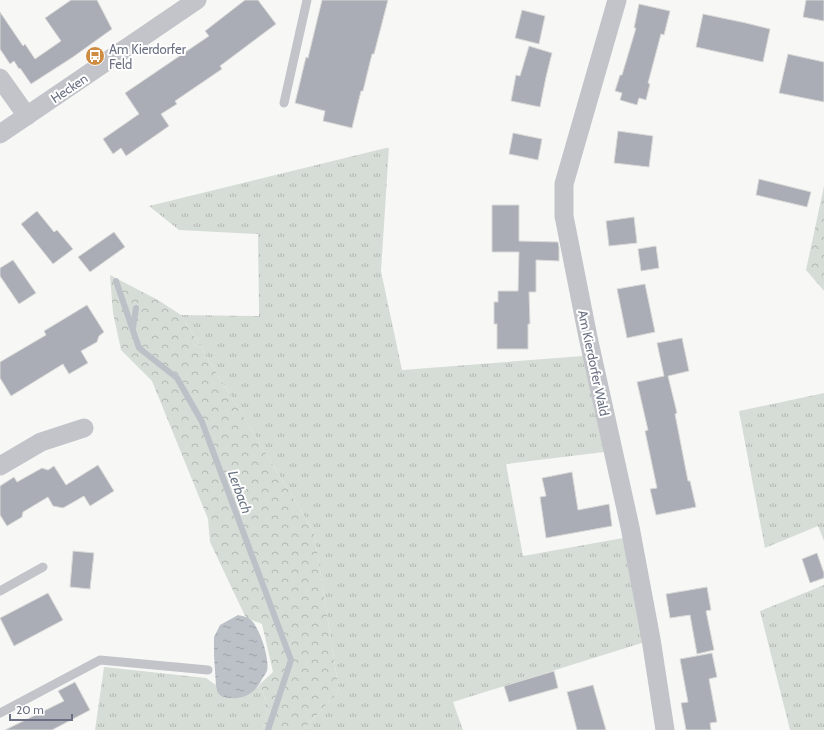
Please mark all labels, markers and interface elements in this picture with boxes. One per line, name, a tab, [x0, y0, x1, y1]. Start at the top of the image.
place label: Am Kierdorfer Feld	[109, 41, 187, 72]
bus stop icon: Am Kierdorfer Feld	[84, 45, 106, 67]
street label: Hecken	[48, 70, 90, 106]
street label: Am Kierdorfer Wald	[575, 309, 613, 417]
water label: Lerbach	[224, 468, 256, 516]
scale bar	[10, 696, 72, 722]
text: 20 m	[16, 702, 44, 717]

